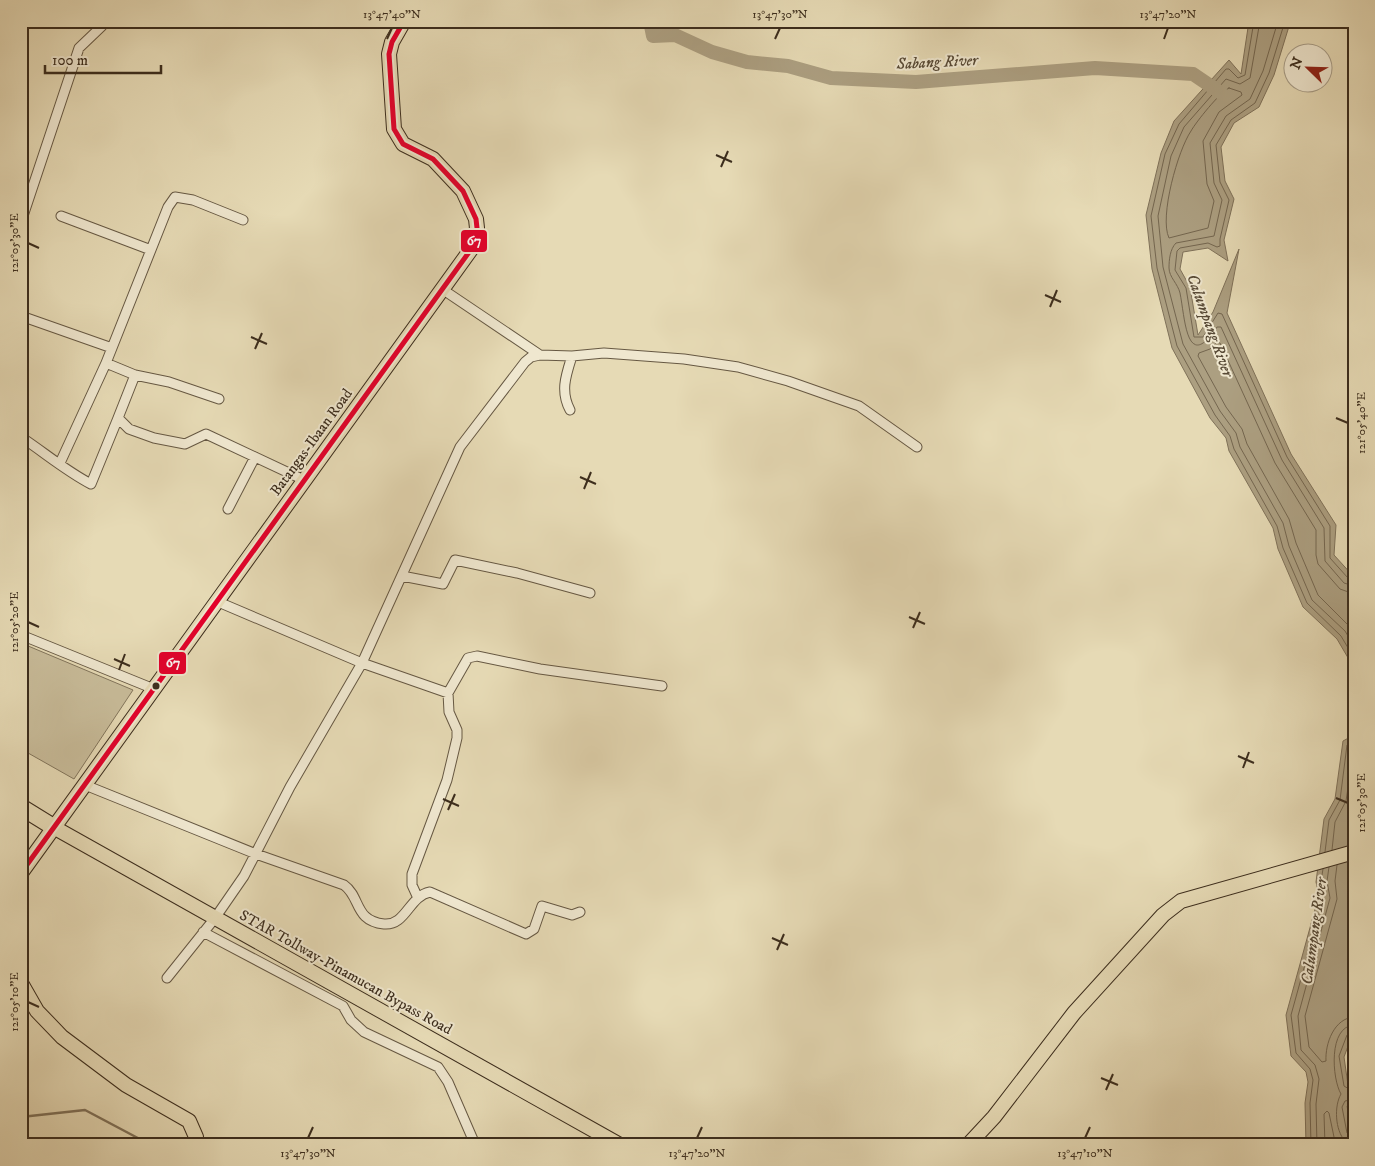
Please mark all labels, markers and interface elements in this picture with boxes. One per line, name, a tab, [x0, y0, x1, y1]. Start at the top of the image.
text: 13°47'40"N	[363, 7, 421, 22]
text: 13°47'30"N	[752, 7, 808, 22]
text: 13°47'20"N	[1140, 7, 1197, 22]
scale bar	[45, 42, 161, 74]
north arrow	[1282, 42, 1332, 92]
water label: Sabang River	[895, 50, 979, 74]
text: 100 m	[52, 51, 88, 70]
text: N	[1286, 54, 1308, 72]
text: 121°05'30"E	[7, 213, 22, 273]
line badge: 67	[460, 229, 488, 253]
text: 67	[467, 232, 481, 250]
water label: Calumpang River	[1182, 271, 1238, 381]
street label: Batangas-Ibaan Road	[266, 385, 357, 500]
text: 121°05'40"E	[1354, 392, 1369, 454]
text: 121°05'20"E	[7, 591, 22, 652]
line badge: 67	[158, 651, 187, 675]
text: 67	[166, 654, 180, 672]
unlabelled marker	[151, 681, 161, 691]
text: 121°05'30"E	[1354, 773, 1369, 833]
water label: Calumpang River	[1297, 875, 1332, 986]
street label: STAR Tollway-Pinamucan Bypass Road	[236, 906, 456, 1039]
text: 121°05'10"E	[7, 972, 22, 1032]
text: 13°47'30"N	[280, 1146, 336, 1161]
text: 13°47'20"N	[669, 1146, 726, 1161]
text: 13°47'10"N	[1057, 1146, 1113, 1161]

